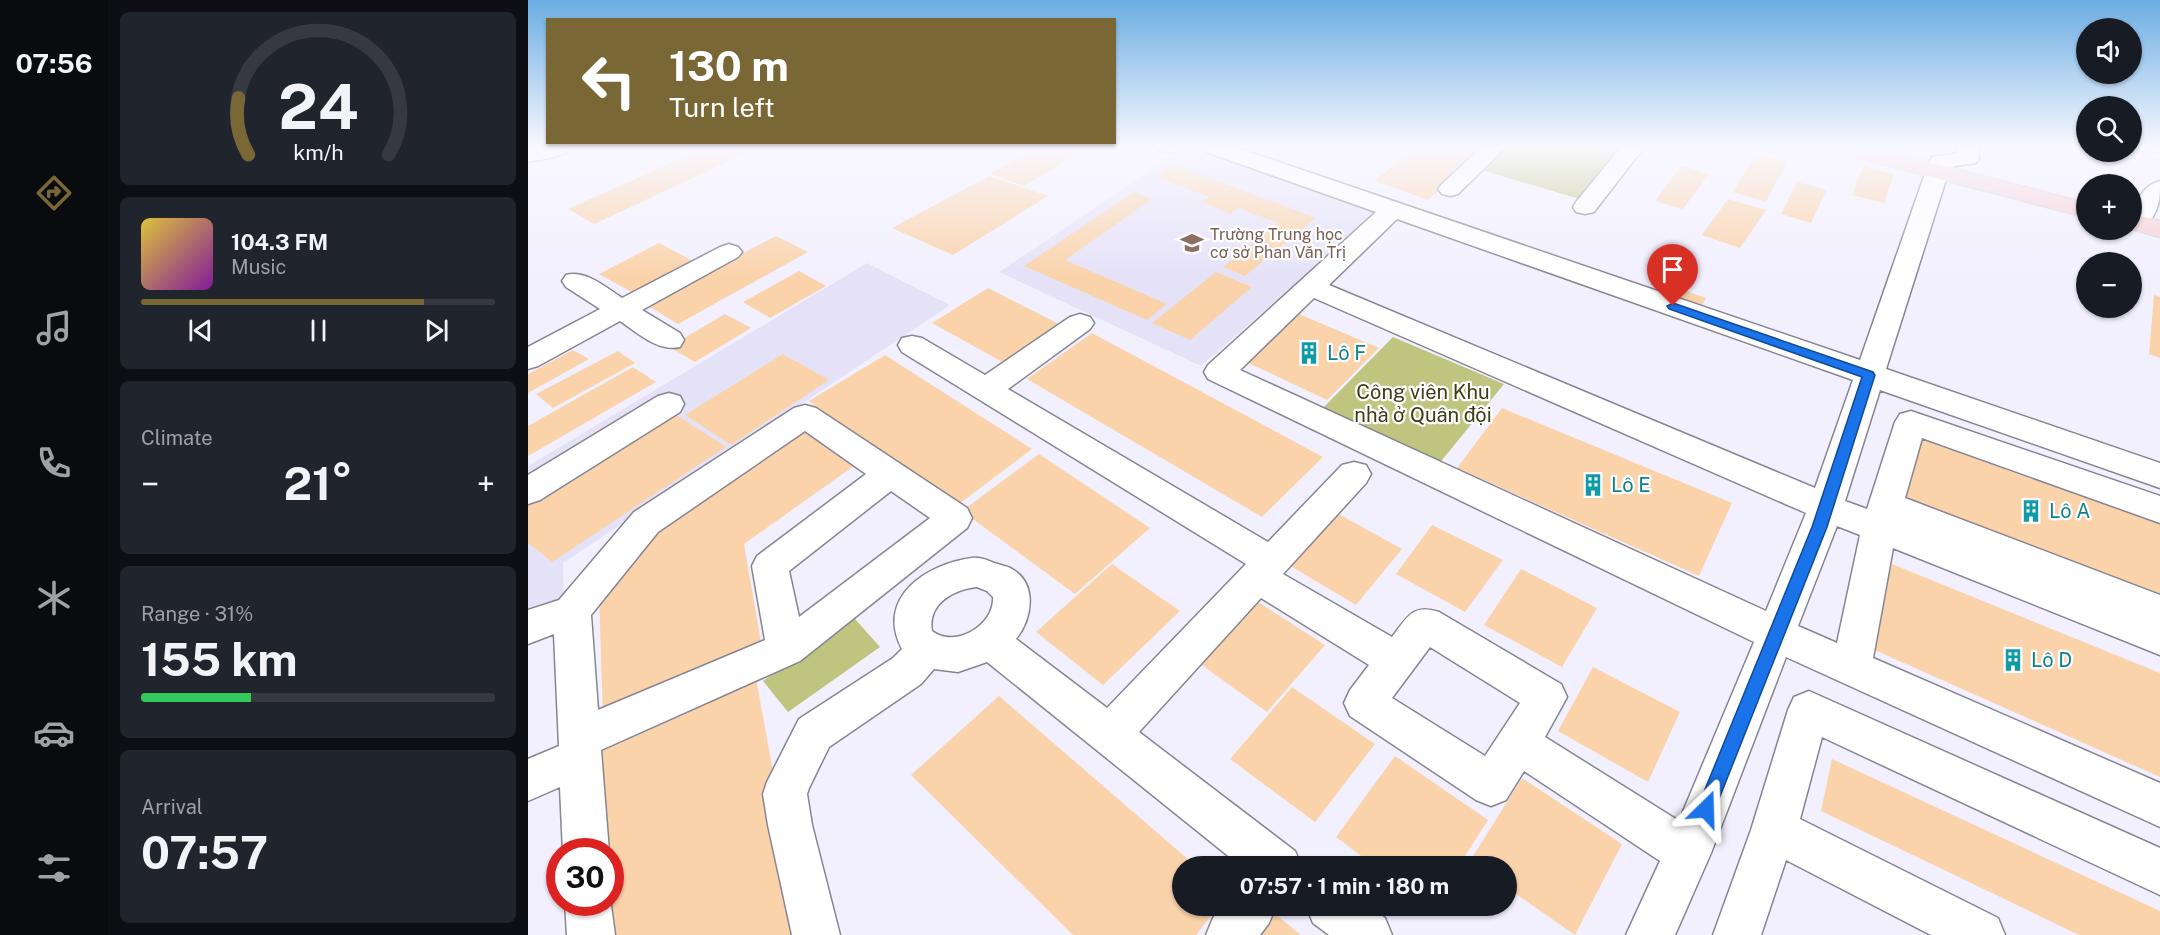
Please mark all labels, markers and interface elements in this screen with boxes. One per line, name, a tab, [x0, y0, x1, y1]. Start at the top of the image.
map controls	[2076, 18, 2142, 318]
button: sound	[2076, 18, 2142, 84]
text: 130 m	[669, 41, 789, 90]
icon: left	[570, 42, 648, 120]
text: 07:56	[15, 47, 93, 79]
text: 24	[278, 70, 358, 143]
text: Turn left	[669, 91, 775, 123]
button: search	[2076, 96, 2142, 162]
text: km/h	[293, 141, 343, 166]
icon: directions	[33, 172, 75, 214]
button: +	[2076, 174, 2142, 240]
place label: Trường Trung học cơ sở Phan Văn Trị	[1210, 225, 1346, 262]
text: 104.3 FM	[231, 229, 328, 255]
school or university icon: Trường Trung học cơ sở Phan Văn Trị	[1179, 230, 1205, 256]
pin	[1647, 244, 1698, 306]
button: −	[2076, 252, 2142, 318]
icon: arrive	[1656, 253, 1689, 286]
text: Music	[231, 255, 286, 279]
icon: music	[33, 307, 75, 349]
icon: previous	[184, 314, 217, 347]
icon: pause	[302, 314, 335, 347]
icon: next	[420, 314, 453, 347]
building icon: Lô F	[1296, 340, 1322, 366]
place label: Lô F	[1327, 341, 1366, 365]
park label: Công viên Khu nhà ở Quân đội	[1354, 380, 1492, 427]
text: Climate	[141, 426, 213, 450]
icon: phone	[33, 442, 75, 484]
text: 21°	[283, 457, 353, 510]
text: −	[141, 465, 159, 503]
text: +	[477, 465, 495, 503]
building icon: Lô E	[1580, 472, 1606, 498]
place label: Lô E	[1611, 473, 1651, 497]
building icon: Lô A	[2018, 498, 2044, 524]
place label: Lô A	[2049, 499, 2090, 523]
icon: climate	[33, 577, 75, 619]
text: Range · 31%	[141, 602, 253, 626]
text: 155 km	[141, 633, 298, 686]
building icon: Lô D	[2000, 647, 2026, 673]
place label: Lô D	[2031, 648, 2072, 672]
icon: car	[33, 712, 75, 754]
position arrow	[1674, 777, 1738, 841]
text: Arrival	[141, 795, 203, 819]
text: 07:57	[141, 826, 268, 879]
speed limit sign: 30	[546, 838, 624, 916]
icon: filters	[33, 847, 75, 889]
text: 07:57 · 1 min · 180 m	[1240, 873, 1449, 899]

